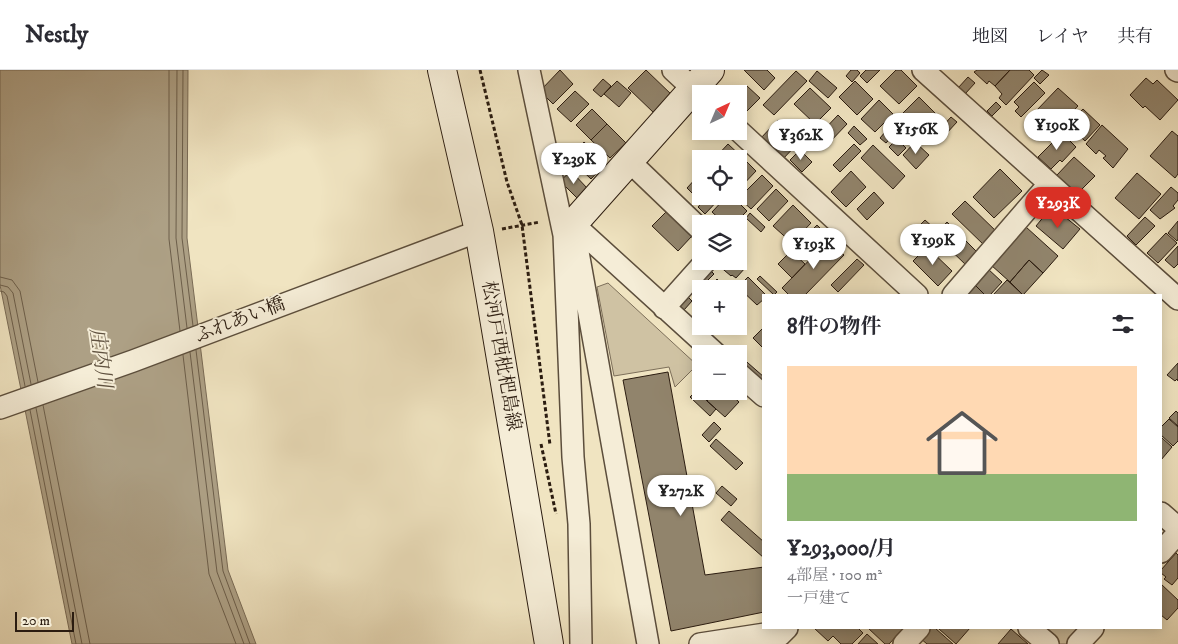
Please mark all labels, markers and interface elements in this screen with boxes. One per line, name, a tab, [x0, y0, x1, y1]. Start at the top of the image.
text: Nestly	[25, 20, 88, 50]
text: 地図	[972, 26, 1008, 48]
text: レイヤ	[1036, 26, 1089, 48]
text: 共有	[1117, 26, 1153, 48]
north arrow	[692, 85, 748, 140]
map controls	[692, 85, 747, 400]
pin: ¥190K	[1022, 108, 1092, 151]
pin: ¥156K	[881, 112, 951, 155]
text: ¥190K	[1035, 115, 1079, 135]
pin: ¥362K	[766, 118, 836, 161]
text: ¥156K	[894, 119, 938, 139]
text: ¥362K	[779, 125, 823, 145]
pin: ¥239K	[539, 142, 609, 185]
text: ¥239K	[552, 149, 596, 169]
button: locate	[692, 150, 747, 205]
pin: ¥293K	[1023, 186, 1093, 229]
text: ¥293K	[1036, 193, 1080, 213]
button: layers	[692, 215, 747, 270]
pin: ¥199K	[898, 224, 968, 266]
pin: ¥193K	[779, 228, 849, 270]
text: ¥199K	[911, 230, 955, 250]
text: ¥193K	[793, 234, 835, 254]
street label: 松河戸西枇杷島線	[476, 279, 526, 433]
button: +	[692, 280, 747, 335]
street label: ふれあい橋	[192, 292, 288, 348]
icon: filters	[1109, 310, 1137, 338]
text: 8件の物件	[787, 314, 882, 340]
water label: 庄内川	[83, 327, 117, 391]
button: −	[692, 345, 747, 400]
icon: home	[917, 398, 1007, 488]
pin: ¥272K	[646, 474, 716, 517]
text: ¥272K	[658, 481, 704, 501]
text: ¥293,000/月	[787, 536, 896, 562]
text: 4部屋 · 100 m²	[787, 565, 882, 585]
text: 一戸建て	[787, 588, 851, 608]
scale bar	[15, 609, 74, 632]
text: 20 m	[22, 612, 50, 630]

